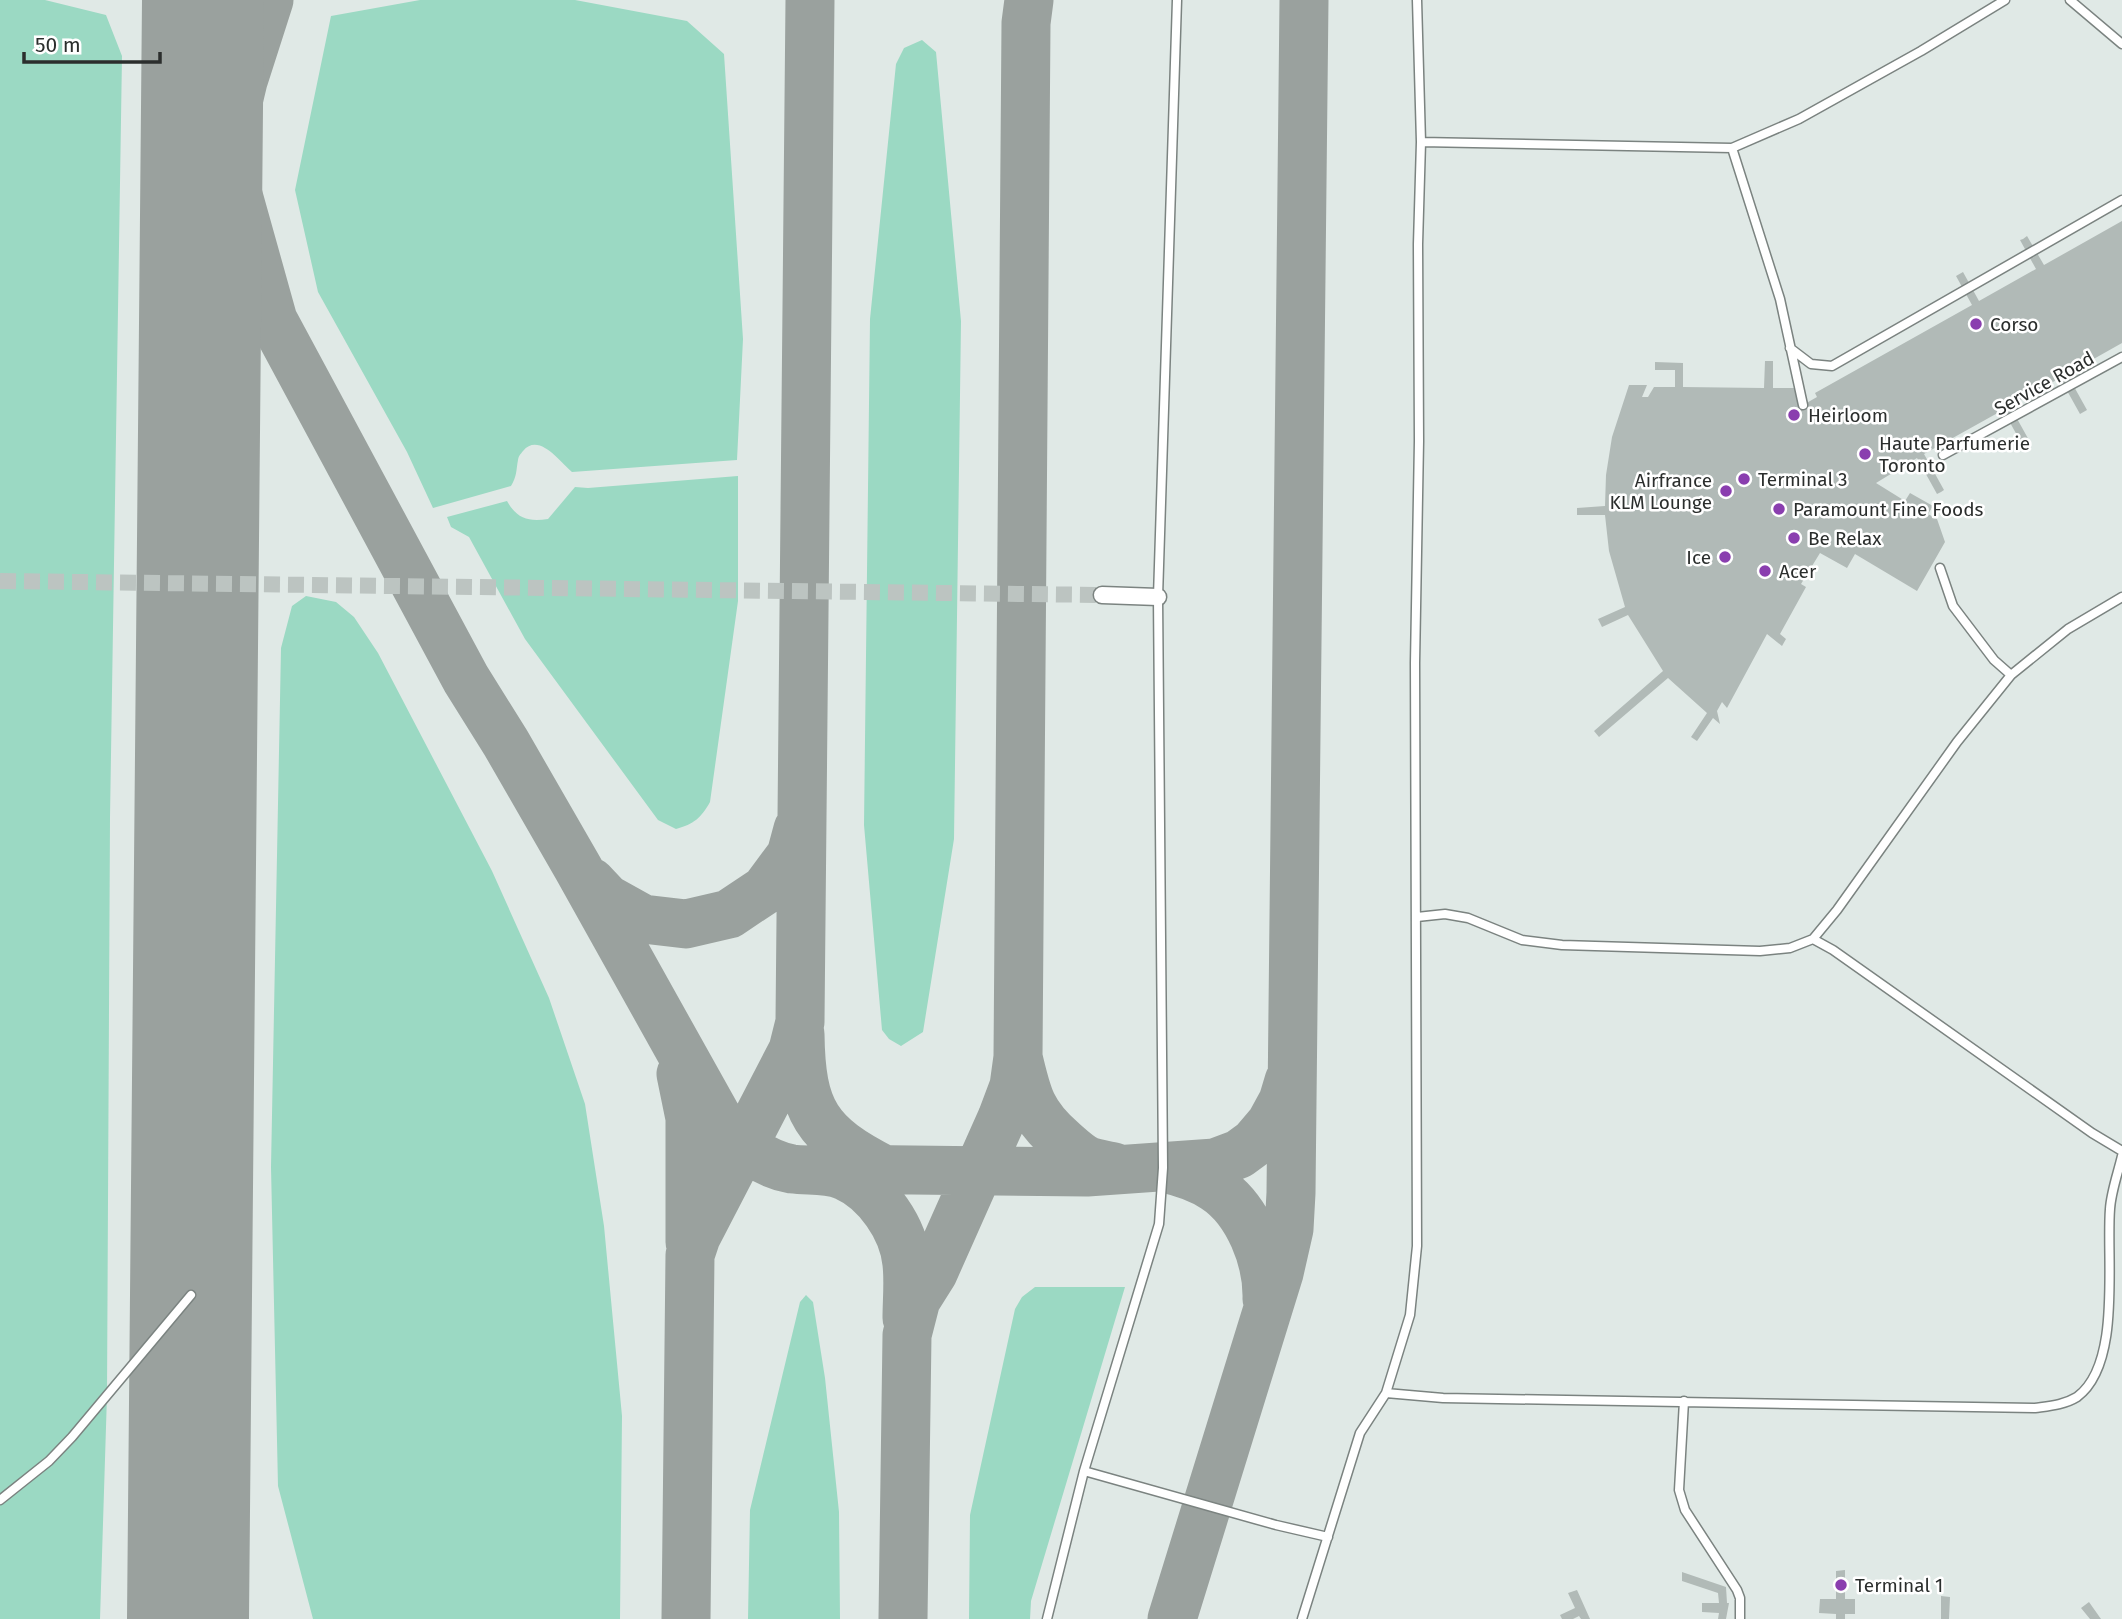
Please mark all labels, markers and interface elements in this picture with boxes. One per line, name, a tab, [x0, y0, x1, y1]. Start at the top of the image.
scale bar	[24, 21, 161, 65]
text: 50 m	[35, 32, 81, 58]
place label: Corso	[1990, 313, 2038, 336]
marker: Corso	[1968, 316, 1984, 332]
street label: Service Road	[1990, 347, 2098, 420]
place label: Heirloom	[1808, 404, 1888, 427]
marker: Heirloom	[1786, 407, 1802, 423]
place label: Haute Parfumerie Toronto	[1879, 432, 2030, 477]
marker: Haute Parfumerie Toronto	[1857, 446, 1873, 462]
place label: Terminal 3	[1758, 468, 1847, 491]
place label: Airfrance KLM Lounge	[1610, 469, 1712, 514]
marker: Terminal 3	[1736, 471, 1752, 487]
marker: Airfrance KLM Lounge	[1718, 483, 1734, 499]
place label: Paramount Fine Foods	[1793, 498, 1984, 521]
marker: Paramount Fine Foods	[1771, 501, 1787, 517]
place label: Be Relax	[1808, 527, 1882, 550]
marker: Be Relax	[1786, 530, 1802, 546]
place label: Ice	[1686, 546, 1711, 569]
marker: Ice	[1717, 549, 1733, 565]
place label: Acer	[1779, 560, 1817, 583]
marker: Acer	[1757, 563, 1773, 579]
place label: Terminal 1	[1855, 1574, 1943, 1597]
marker: Terminal 1	[1833, 1577, 1849, 1593]

